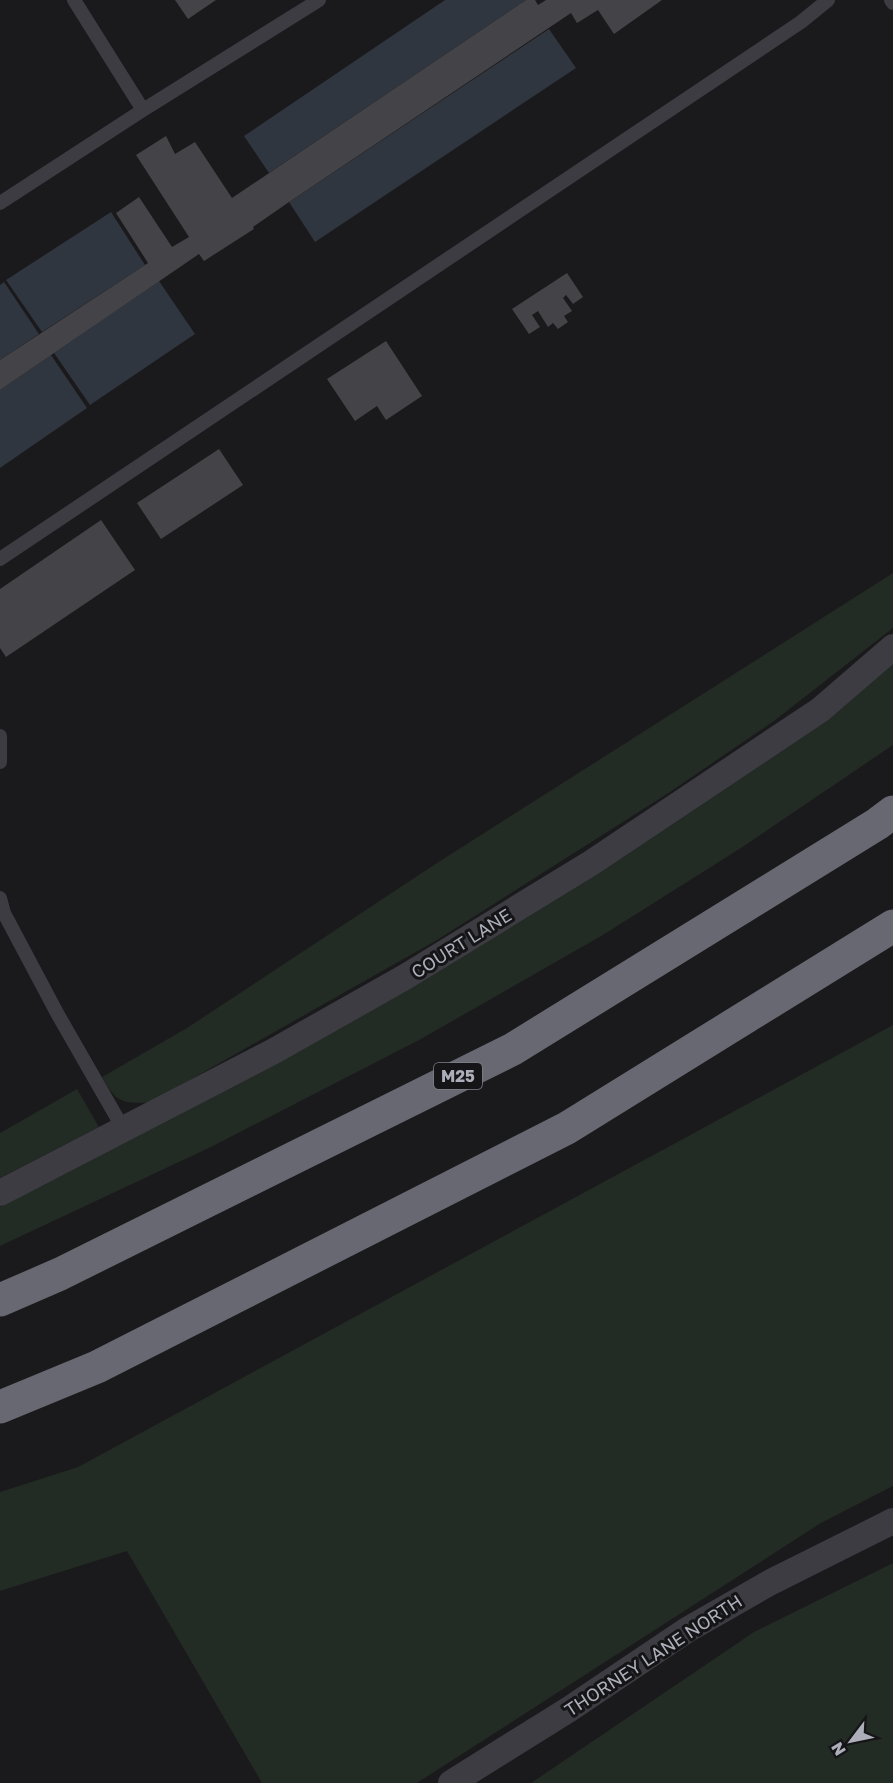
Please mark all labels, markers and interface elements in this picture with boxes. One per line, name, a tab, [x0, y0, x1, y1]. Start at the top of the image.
street label: COURT LANE	[407, 903, 515, 983]
road number: M25	[434, 1063, 482, 1089]
street label: THORNEY LANE NORTH	[560, 1589, 746, 1721]
north arrow	[821, 1711, 881, 1771]
text: N	[827, 1738, 850, 1759]

